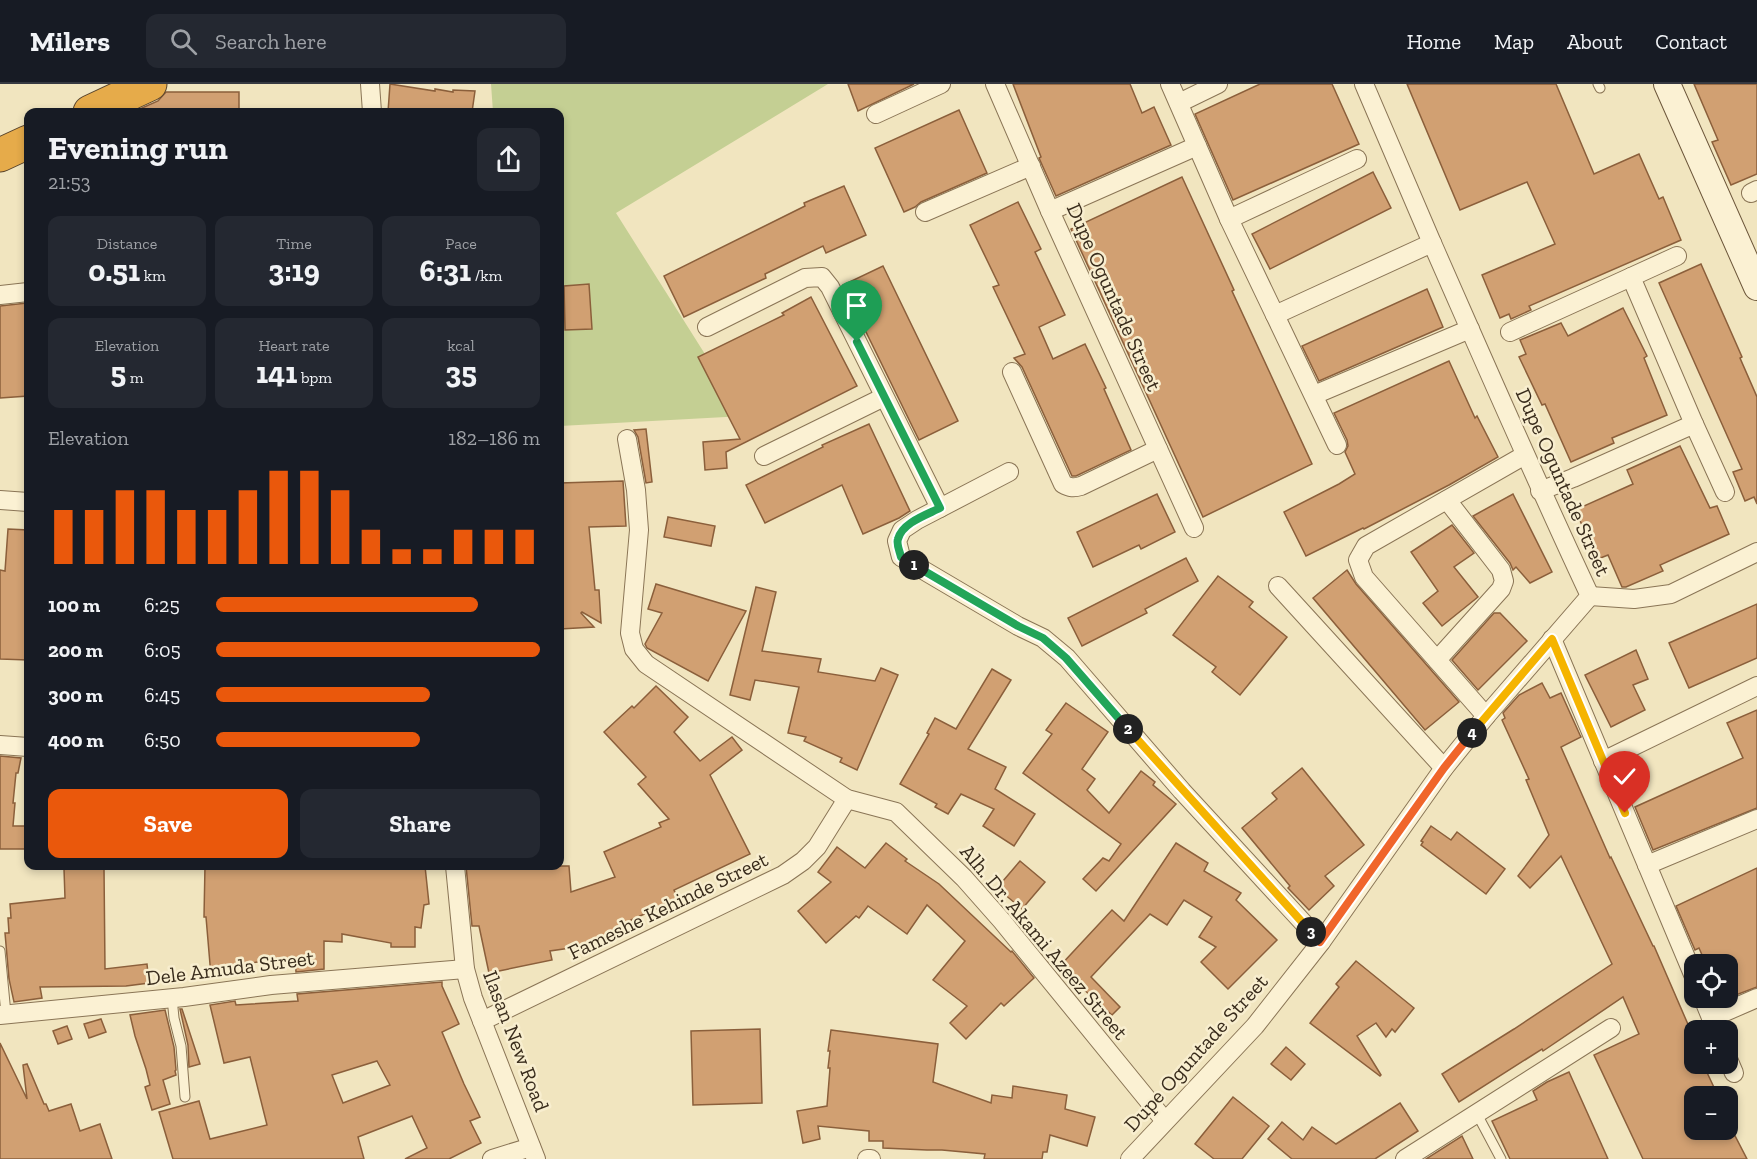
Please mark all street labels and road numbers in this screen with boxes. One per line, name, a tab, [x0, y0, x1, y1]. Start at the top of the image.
street label: Dupe Oguntade Street	[1062, 199, 1167, 395]
street label: Dupe Oguntade Street	[1511, 384, 1616, 580]
street label: Alh. Dr. Akami Azeez Street	[955, 839, 1134, 1045]
street label: Fameshe Kehinde Street	[564, 846, 772, 965]
street label: Dele Amuda Street	[144, 945, 316, 990]
street label: Ilasan New Road	[478, 967, 555, 1115]
street label: Dupe Oguntade Street	[1118, 969, 1273, 1136]

